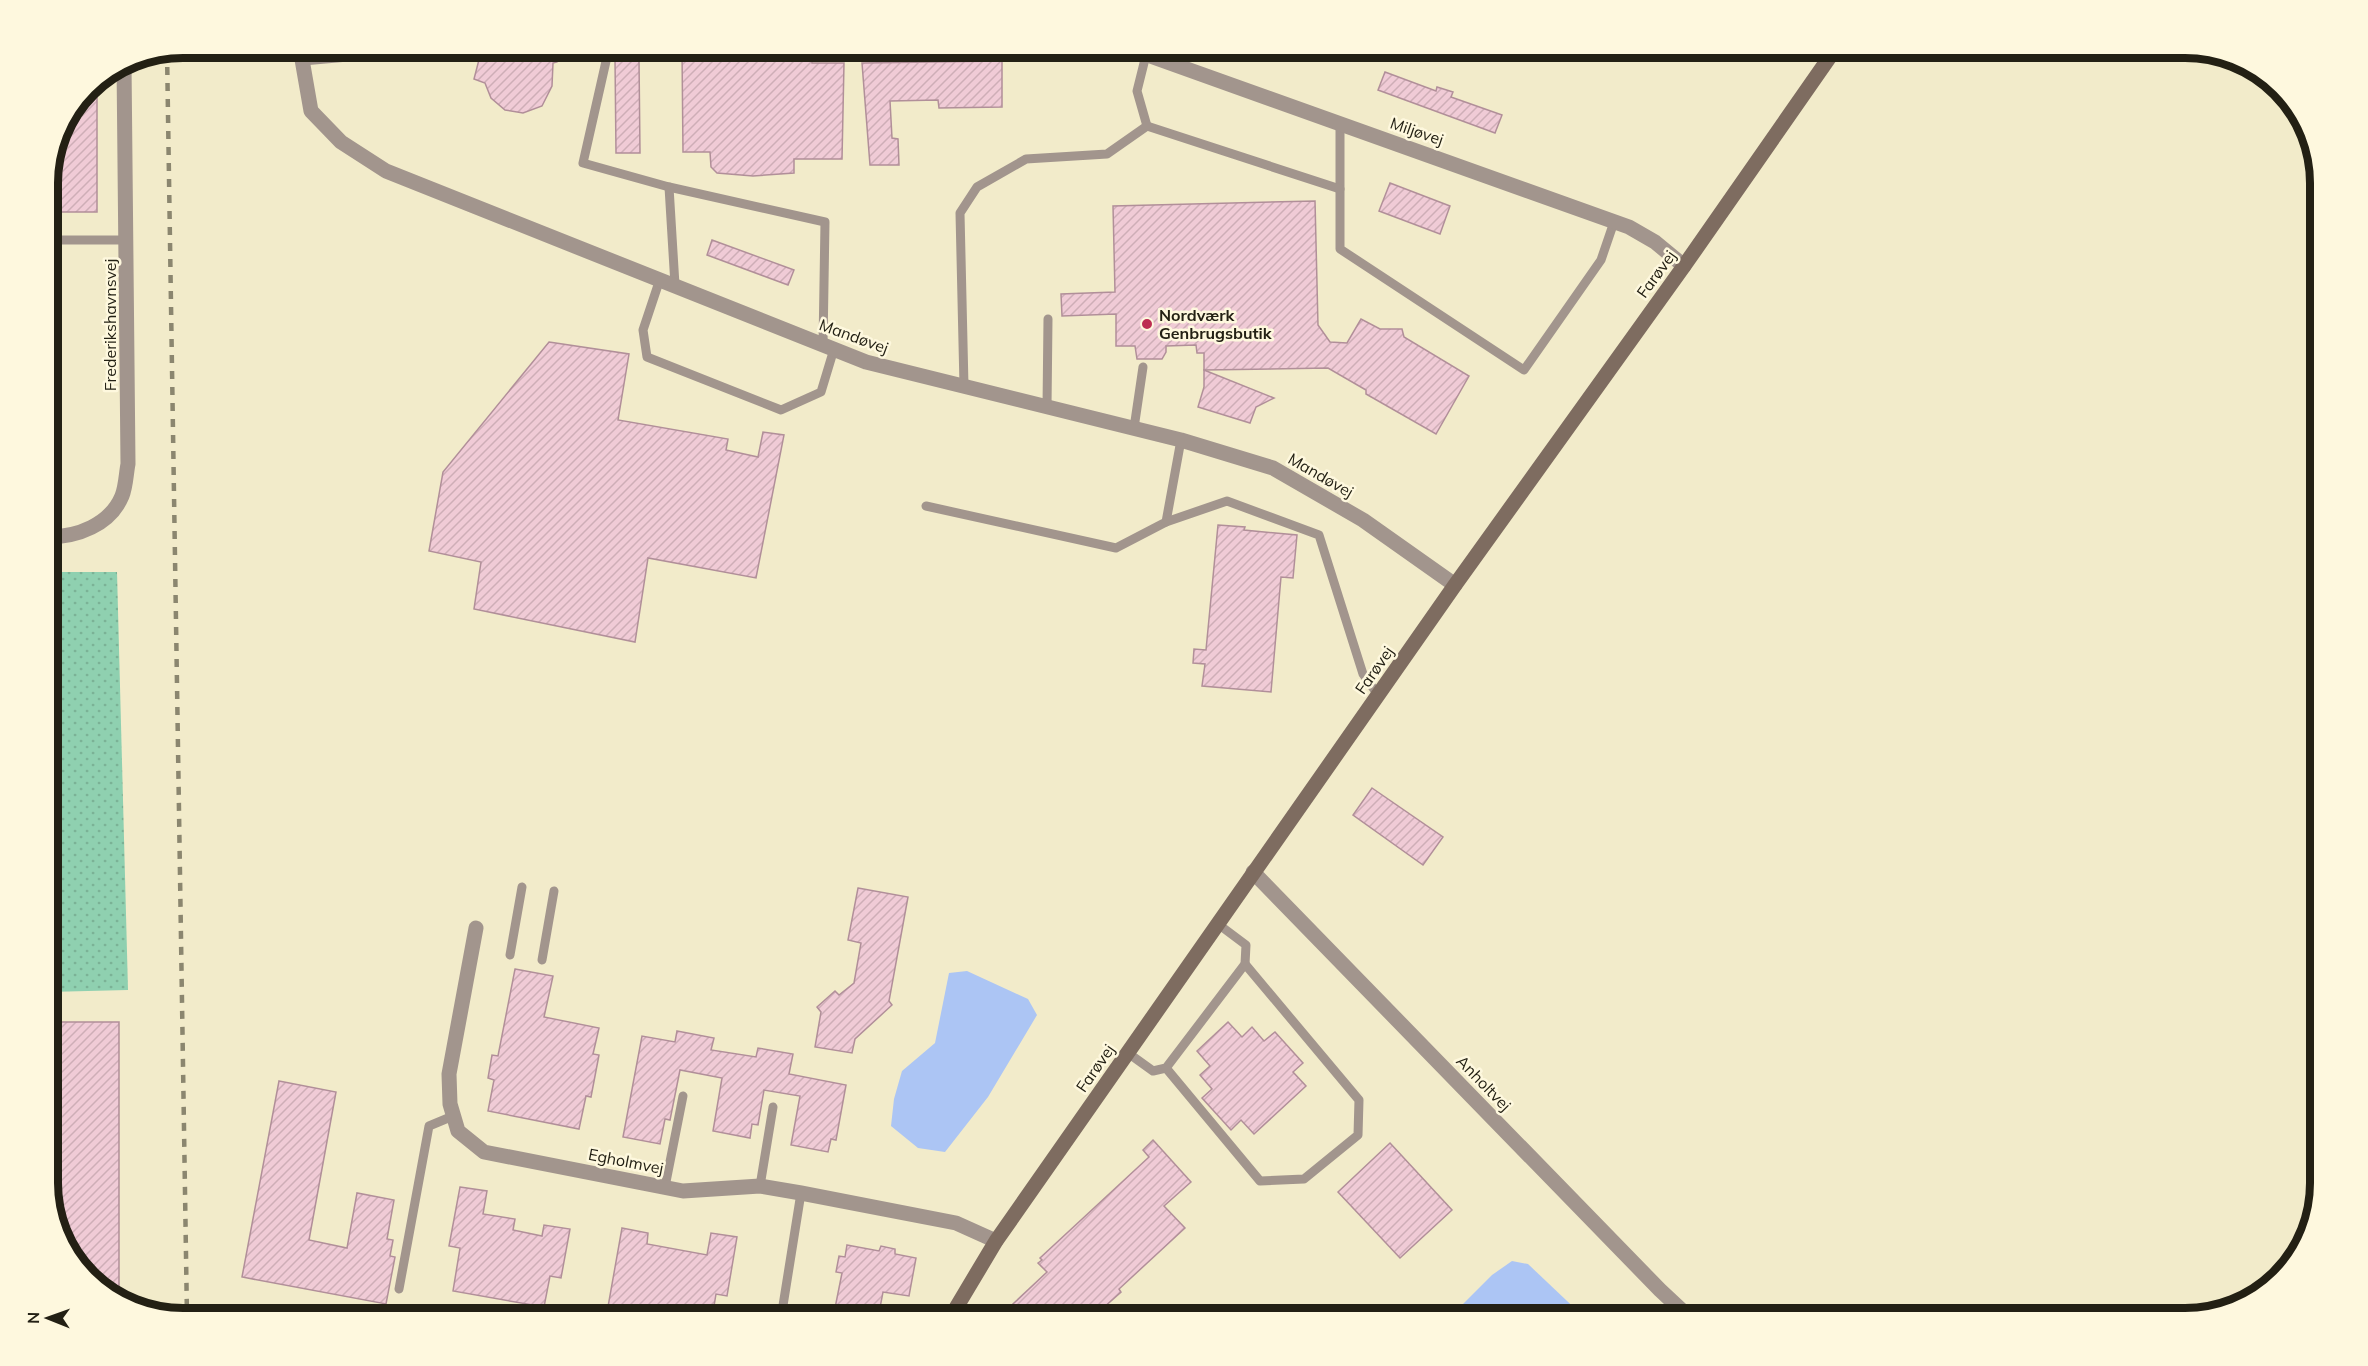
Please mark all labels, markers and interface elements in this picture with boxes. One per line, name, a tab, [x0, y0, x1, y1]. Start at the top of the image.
street label: Miljøvej	[1388, 113, 1446, 149]
street label: Farøvej	[1632, 246, 1680, 302]
street label: Frederikshavnsvej	[100, 259, 120, 391]
place label: Nordværk Genbrugsbutik	[1159, 305, 1273, 343]
street label: Mandøvej	[817, 314, 891, 358]
marker: Nordværk Genbrugsbutik	[1140, 317, 1154, 331]
street label: Mandøvej	[1285, 448, 1357, 502]
street label: Farøvej	[1350, 642, 1398, 698]
street label: Farøvej	[1071, 1040, 1119, 1096]
street label: Anholtvej	[1452, 1051, 1516, 1115]
street label: Egholmvej	[587, 1144, 665, 1178]
north arrow	[18, 1288, 78, 1348]
text: N	[23, 1312, 43, 1324]

